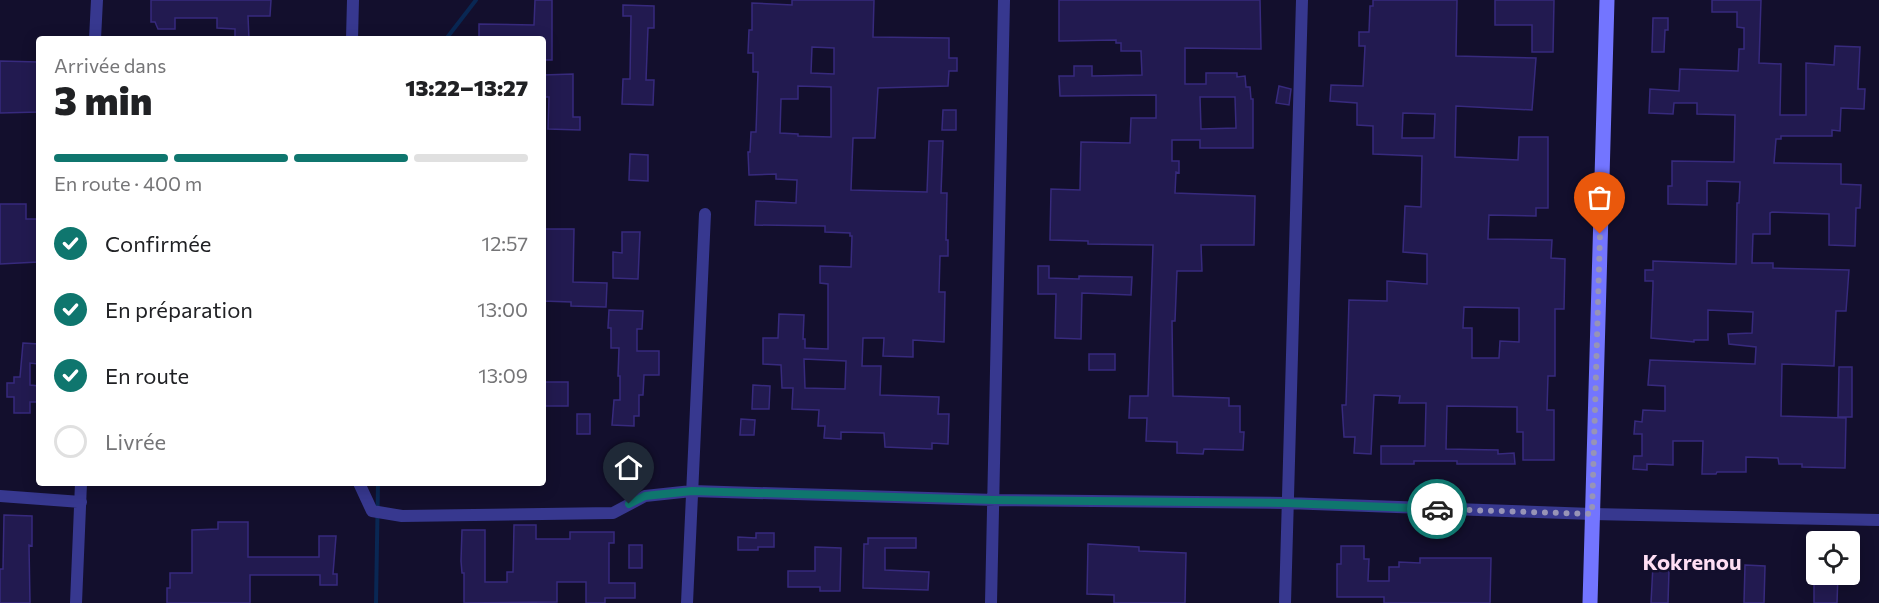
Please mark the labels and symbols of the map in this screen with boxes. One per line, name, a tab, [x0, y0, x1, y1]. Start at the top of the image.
pin	[1574, 172, 1625, 234]
pin	[603, 442, 654, 504]
courier	[1407, 479, 1467, 539]
district label: Kokrenou	[1643, 548, 1741, 575]

